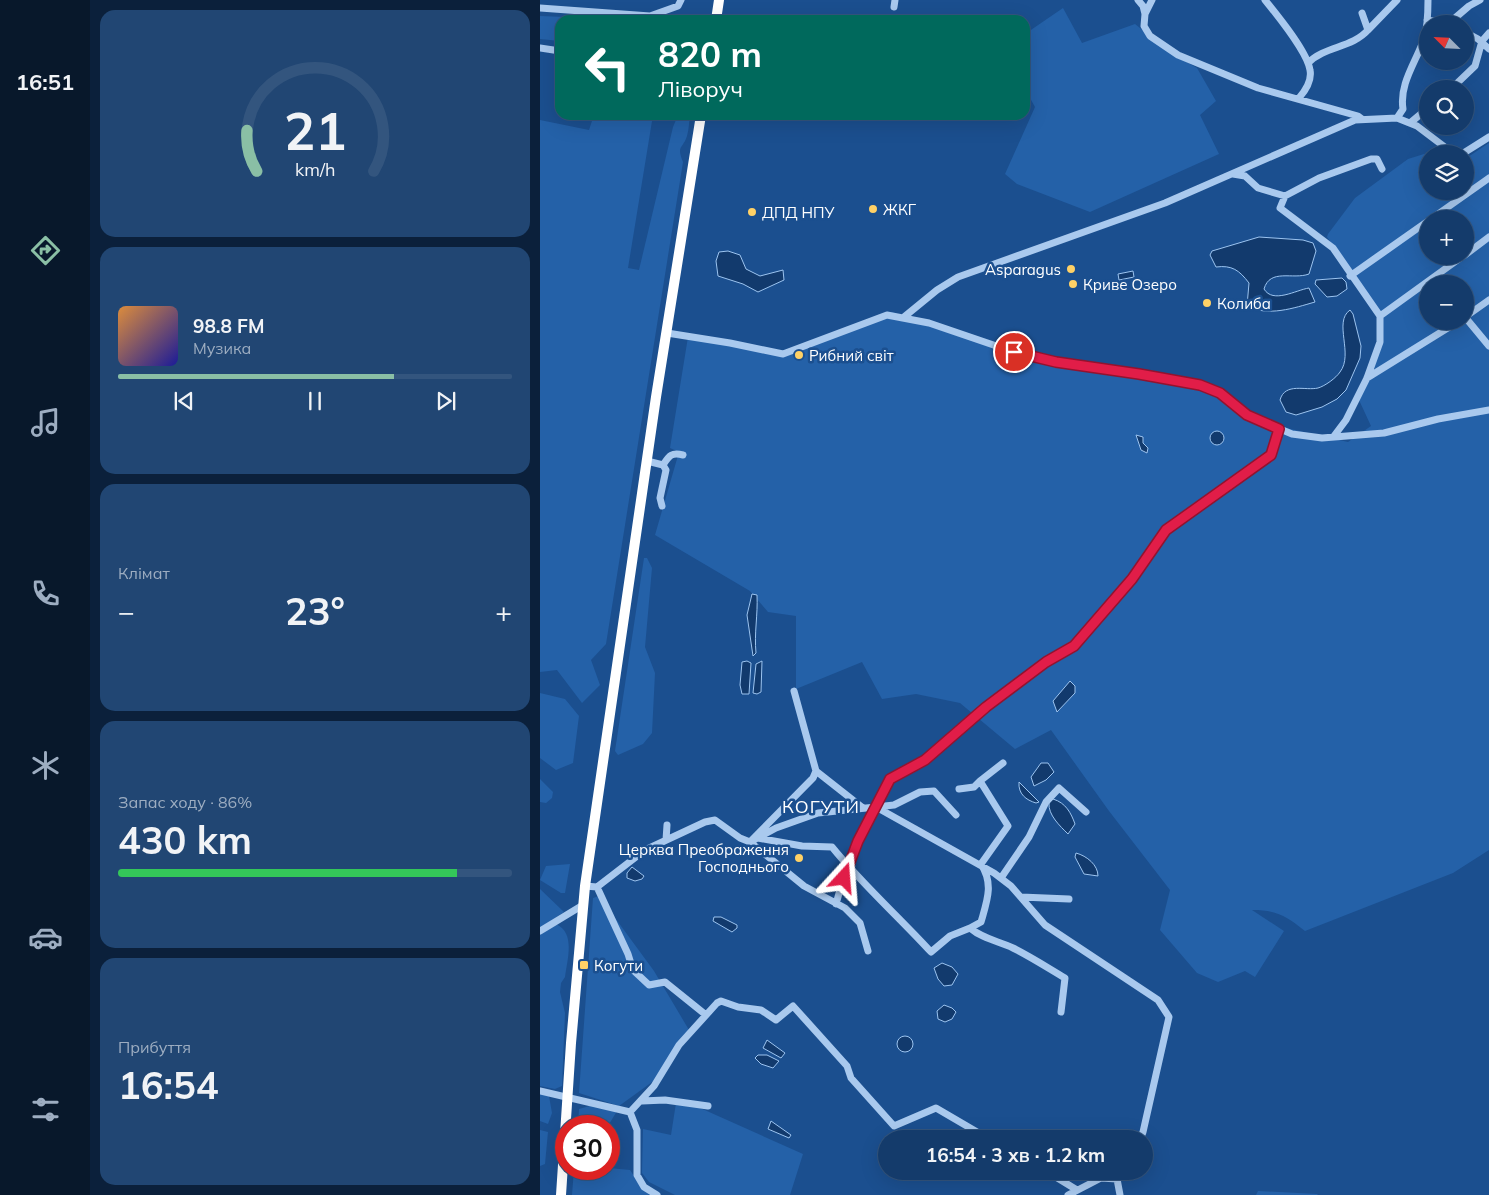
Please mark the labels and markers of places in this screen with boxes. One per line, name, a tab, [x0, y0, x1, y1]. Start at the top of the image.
place label: ЖКГ	[883, 200, 917, 219]
place label: ДПД НПУ	[762, 203, 834, 222]
marker: ЖКГ	[867, 203, 879, 215]
marker: ДПД НПУ	[746, 206, 758, 218]
place label: Asparagus	[985, 260, 1061, 279]
marker: Asparagus	[1065, 263, 1077, 275]
place label: Криве Озеро	[1083, 275, 1177, 294]
marker: Криве Озеро	[1067, 278, 1079, 290]
place label: Колиба	[1217, 294, 1271, 313]
marker: Колиба	[1201, 297, 1213, 309]
pin	[993, 331, 1035, 373]
place label: Рибний світ	[809, 346, 894, 365]
marker: Рибний світ	[793, 349, 805, 361]
place label: Церква Преображення Господнього	[619, 840, 789, 876]
marker: Церква Преображення Господнього	[793, 852, 805, 864]
place label: Когути	[594, 956, 643, 975]
marker: Когути	[578, 959, 590, 971]

